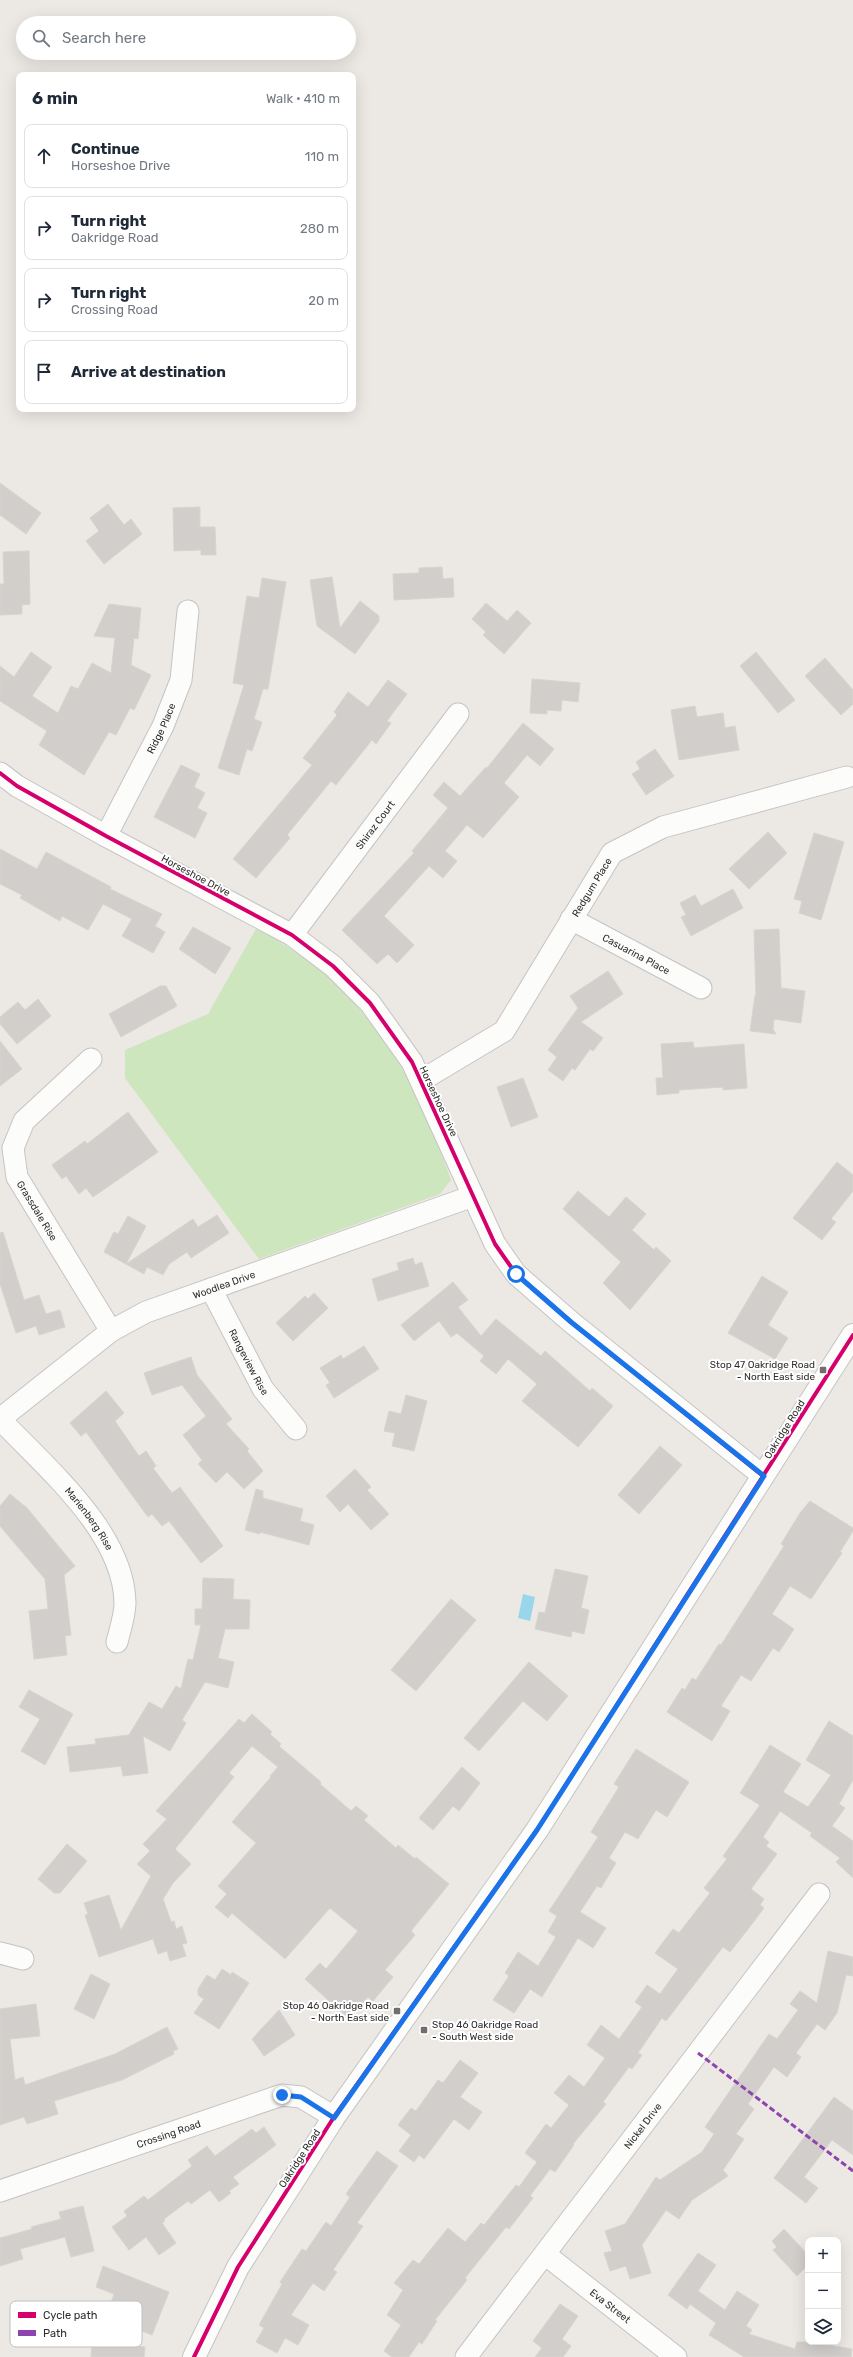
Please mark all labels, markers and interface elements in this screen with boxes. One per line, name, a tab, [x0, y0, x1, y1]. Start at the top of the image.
search box	[16, 16, 356, 60]
icon: search	[30, 27, 52, 49]
text: Search here	[62, 29, 146, 47]
text: 6 min	[32, 88, 78, 108]
text: Walk · 410 m	[266, 91, 340, 106]
text: Continue	[71, 140, 140, 158]
icon: ahead	[33, 145, 55, 167]
text: 110 m	[305, 149, 339, 164]
text: Horseshoe Drive	[71, 158, 170, 173]
text: Turn right	[71, 212, 146, 230]
icon: right	[33, 217, 55, 239]
text: 280 m	[300, 221, 339, 236]
text: Oakridge Road	[71, 230, 159, 245]
text: Turn right	[71, 284, 146, 302]
icon: right	[33, 289, 55, 311]
text: 20 m	[308, 293, 339, 308]
text: Crossing Road	[71, 302, 158, 317]
icon: arrive	[33, 361, 55, 383]
text: Arrive at destination	[71, 363, 226, 381]
street label: Ridge Place	[145, 701, 179, 756]
street label: Shiraz Court	[354, 799, 398, 852]
street label: Horseshoe Drive	[159, 853, 232, 899]
street label: Redgum Place	[570, 855, 615, 919]
street label: Casuarina Place	[600, 932, 672, 978]
street label: Horseshoe Drive	[417, 1064, 460, 1139]
street label: Grassdale Rise	[14, 1179, 60, 1244]
route start	[507, 1265, 525, 1283]
street label: Woodlea Drive	[191, 1269, 257, 1302]
street label: Rangeview Rise	[226, 1327, 271, 1398]
place label: Stop 47 Oakridge Road - North East side	[710, 1359, 815, 1383]
marker: Stop 47 Oakridge Road - North East side	[818, 1365, 828, 1375]
street label: Oakridge Road	[762, 1398, 808, 1461]
street label: Marienberg Rise	[62, 1485, 115, 1553]
place label: Stop 46 Oakridge Road - North East side	[283, 2000, 389, 2024]
marker: Stop 46 Oakridge Road - North East side	[392, 2006, 402, 2016]
place label: Stop 46 Oakridge Road - South West side	[432, 2019, 538, 2043]
marker: Stop 46 Oakridge Road - South West side	[419, 2025, 429, 2035]
route end	[273, 2086, 291, 2104]
street label: Nickel Drive	[622, 2101, 665, 2151]
street label: Crossing Road	[135, 2118, 203, 2151]
street label: Oakridge Road	[276, 2127, 323, 2190]
map controls	[805, 2237, 841, 2345]
button: +	[805, 2237, 841, 2273]
button: −	[805, 2273, 841, 2309]
street label: Eva Street	[587, 2287, 633, 2326]
legend	[10, 2301, 142, 2347]
text: Cycle path	[43, 2309, 97, 2322]
button: layers	[805, 2309, 841, 2345]
text: Path	[43, 2327, 67, 2340]

